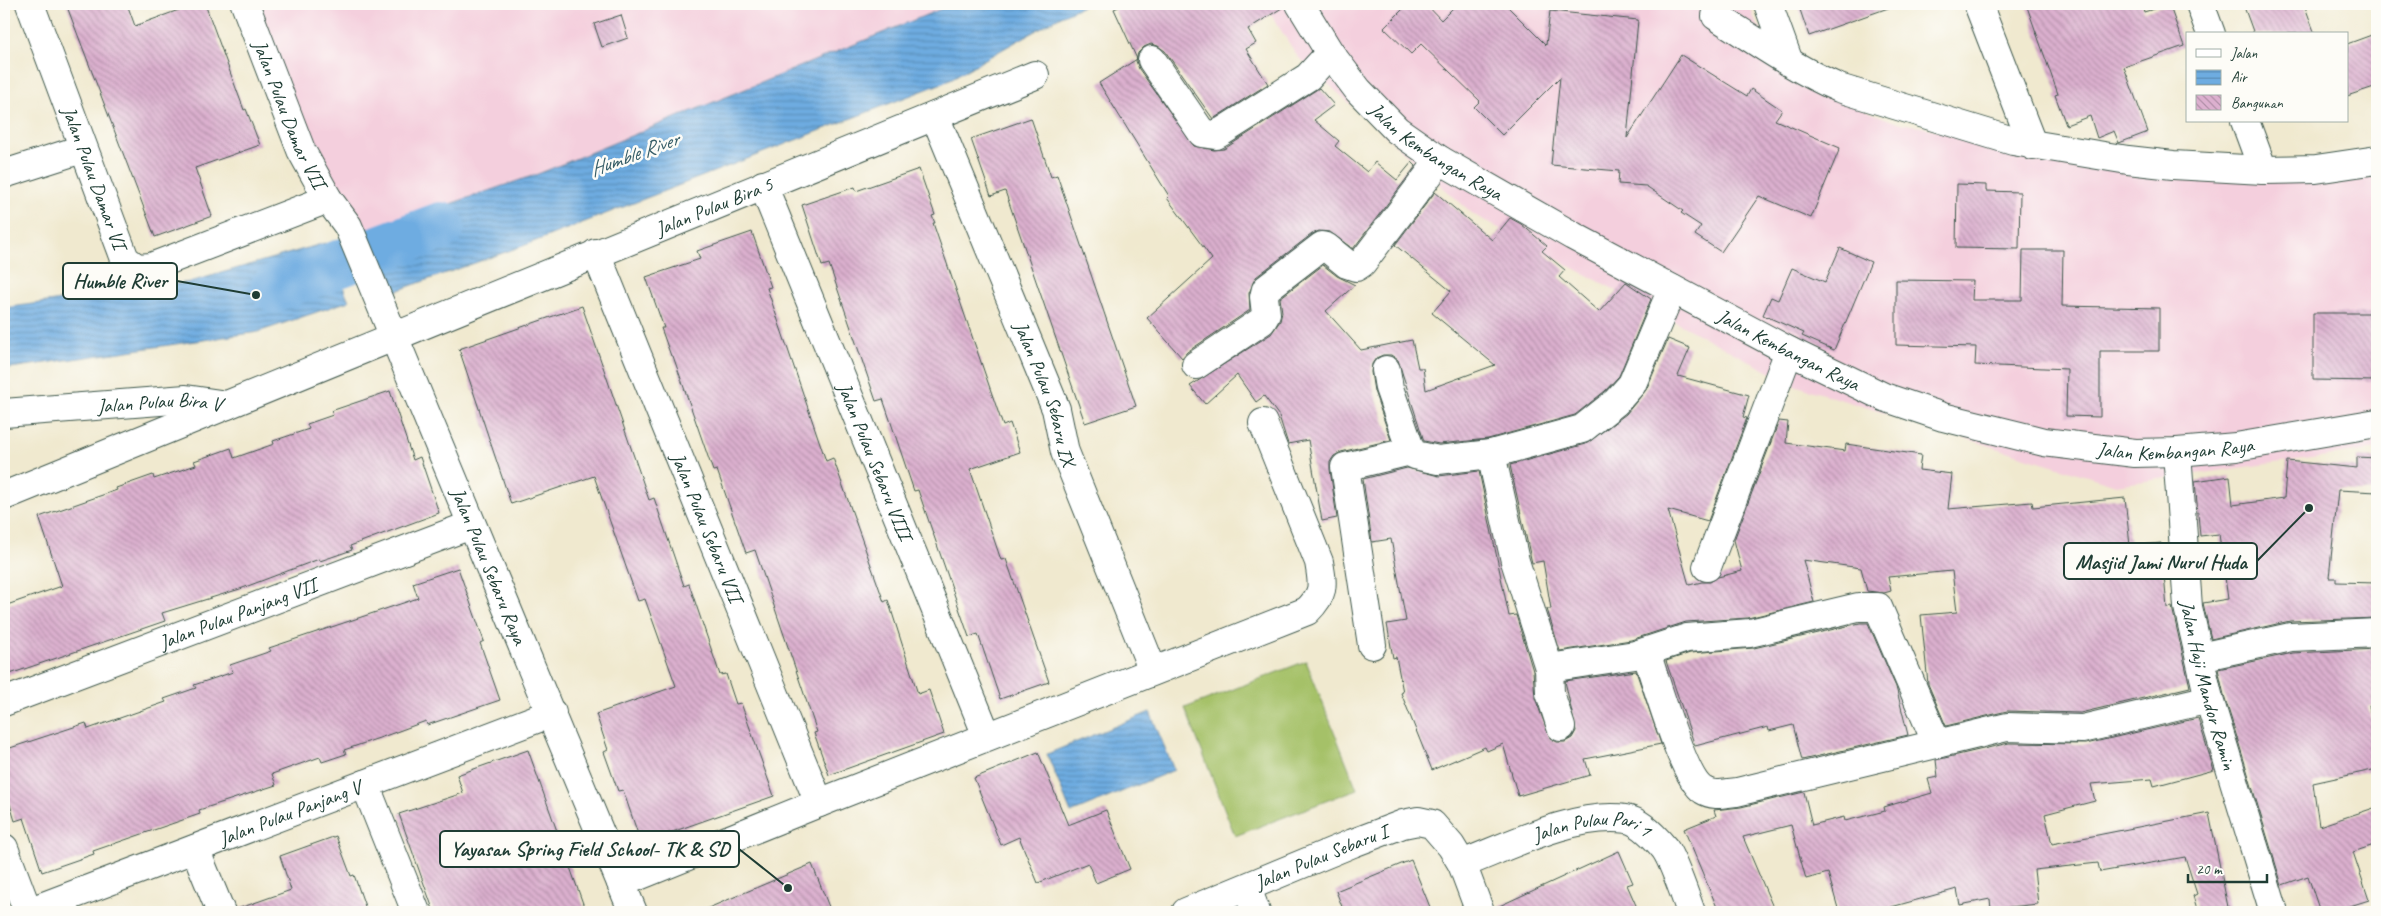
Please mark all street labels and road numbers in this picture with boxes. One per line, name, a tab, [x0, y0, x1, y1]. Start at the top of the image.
street label: Jalan Pulau Damar VII	[247, 36, 334, 196]
street label: Jalan Kembangan Raya	[1364, 96, 1508, 206]
street label: Jalan Pulau Damar VI	[56, 102, 134, 257]
street label: Jalan Pulau Bira 5	[651, 171, 777, 242]
street label: Jalan Kembangan Raya	[1712, 302, 1865, 396]
street label: Jalan Pulau Sebaru IX	[1008, 317, 1083, 473]
street label: Jalan Pulau Sebaru VIII	[832, 378, 920, 547]
street label: Jalan Pulau Bira V	[95, 386, 228, 418]
street label: Jalan Kembangan Raya	[2095, 432, 2257, 466]
street label: Jalan Pulau Sebaru VII	[665, 448, 750, 609]
street label: Jalan Pulau Sebaru Raya	[445, 483, 533, 649]
street label: Jalan Pulau Panjang VII	[155, 571, 324, 655]
street label: Jalan Haji Mandor Ramin	[2175, 599, 2243, 774]
street label: Jalan Pulau Panjang V	[214, 773, 368, 851]
street label: Jalan Pulau Pari 1	[1528, 805, 1658, 848]
street label: Jalan Pulau Sebaru I	[1250, 817, 1396, 895]

